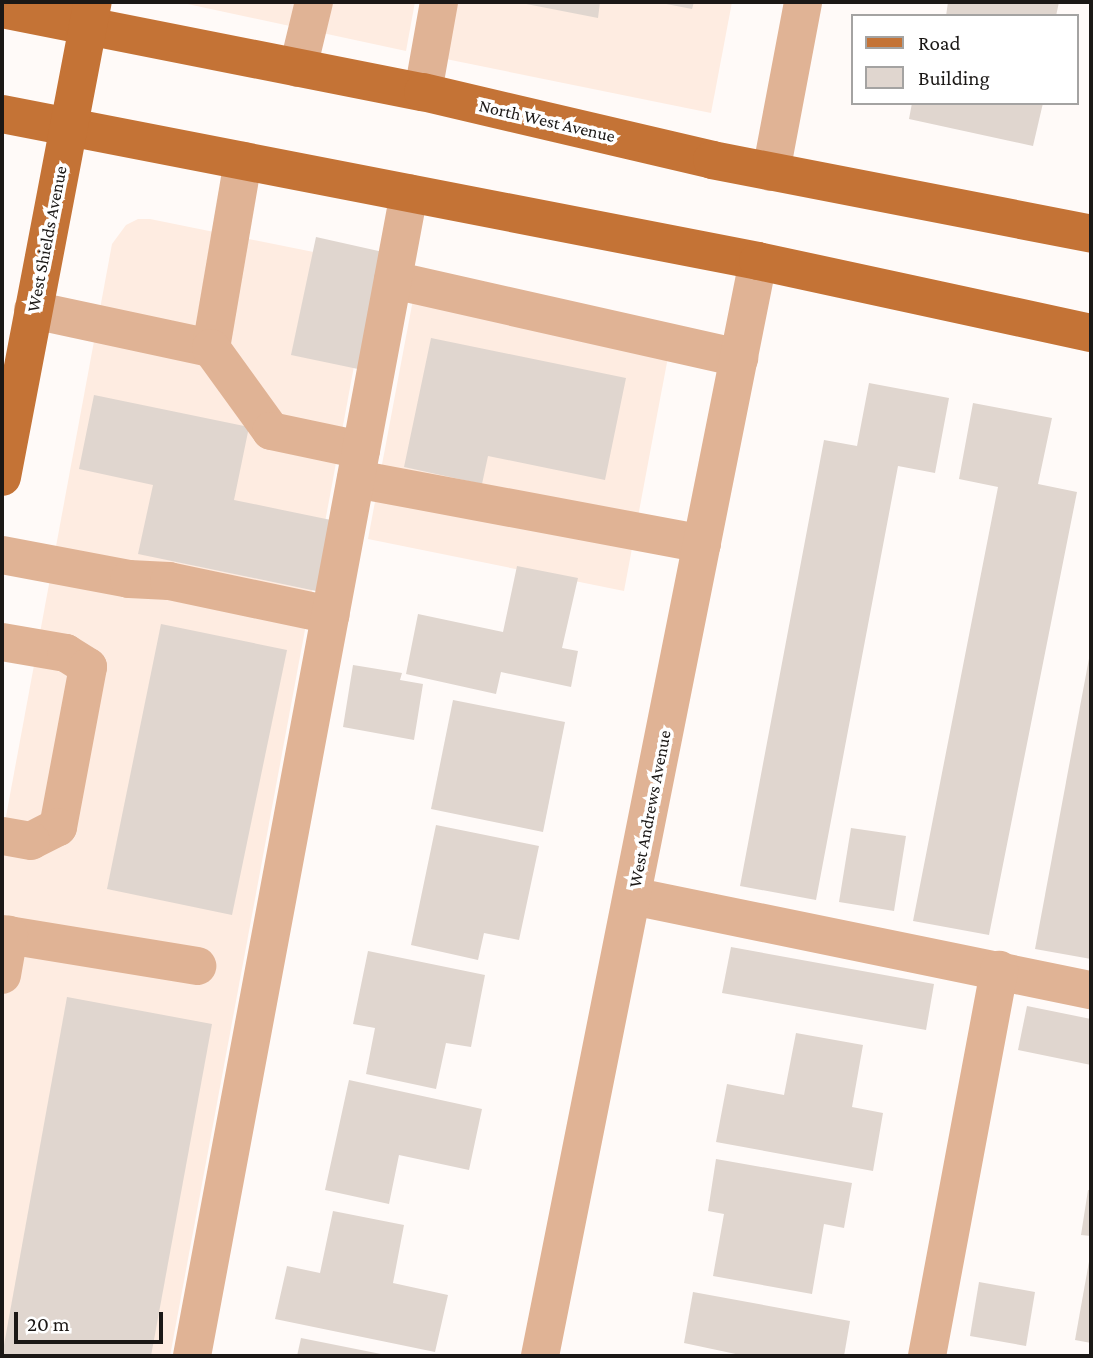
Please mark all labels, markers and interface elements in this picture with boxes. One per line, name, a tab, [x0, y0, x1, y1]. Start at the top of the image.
legend	[852, 14, 1079, 105]
text: Road	[918, 31, 961, 55]
text: Building	[918, 66, 990, 90]
street label: North West Avenue	[477, 95, 617, 147]
street label: West Shields Avenue	[22, 164, 72, 314]
street label: West Andrews Avenue	[624, 728, 676, 890]
scale bar	[18, 1298, 166, 1342]
text: 20 m	[27, 1312, 70, 1336]

